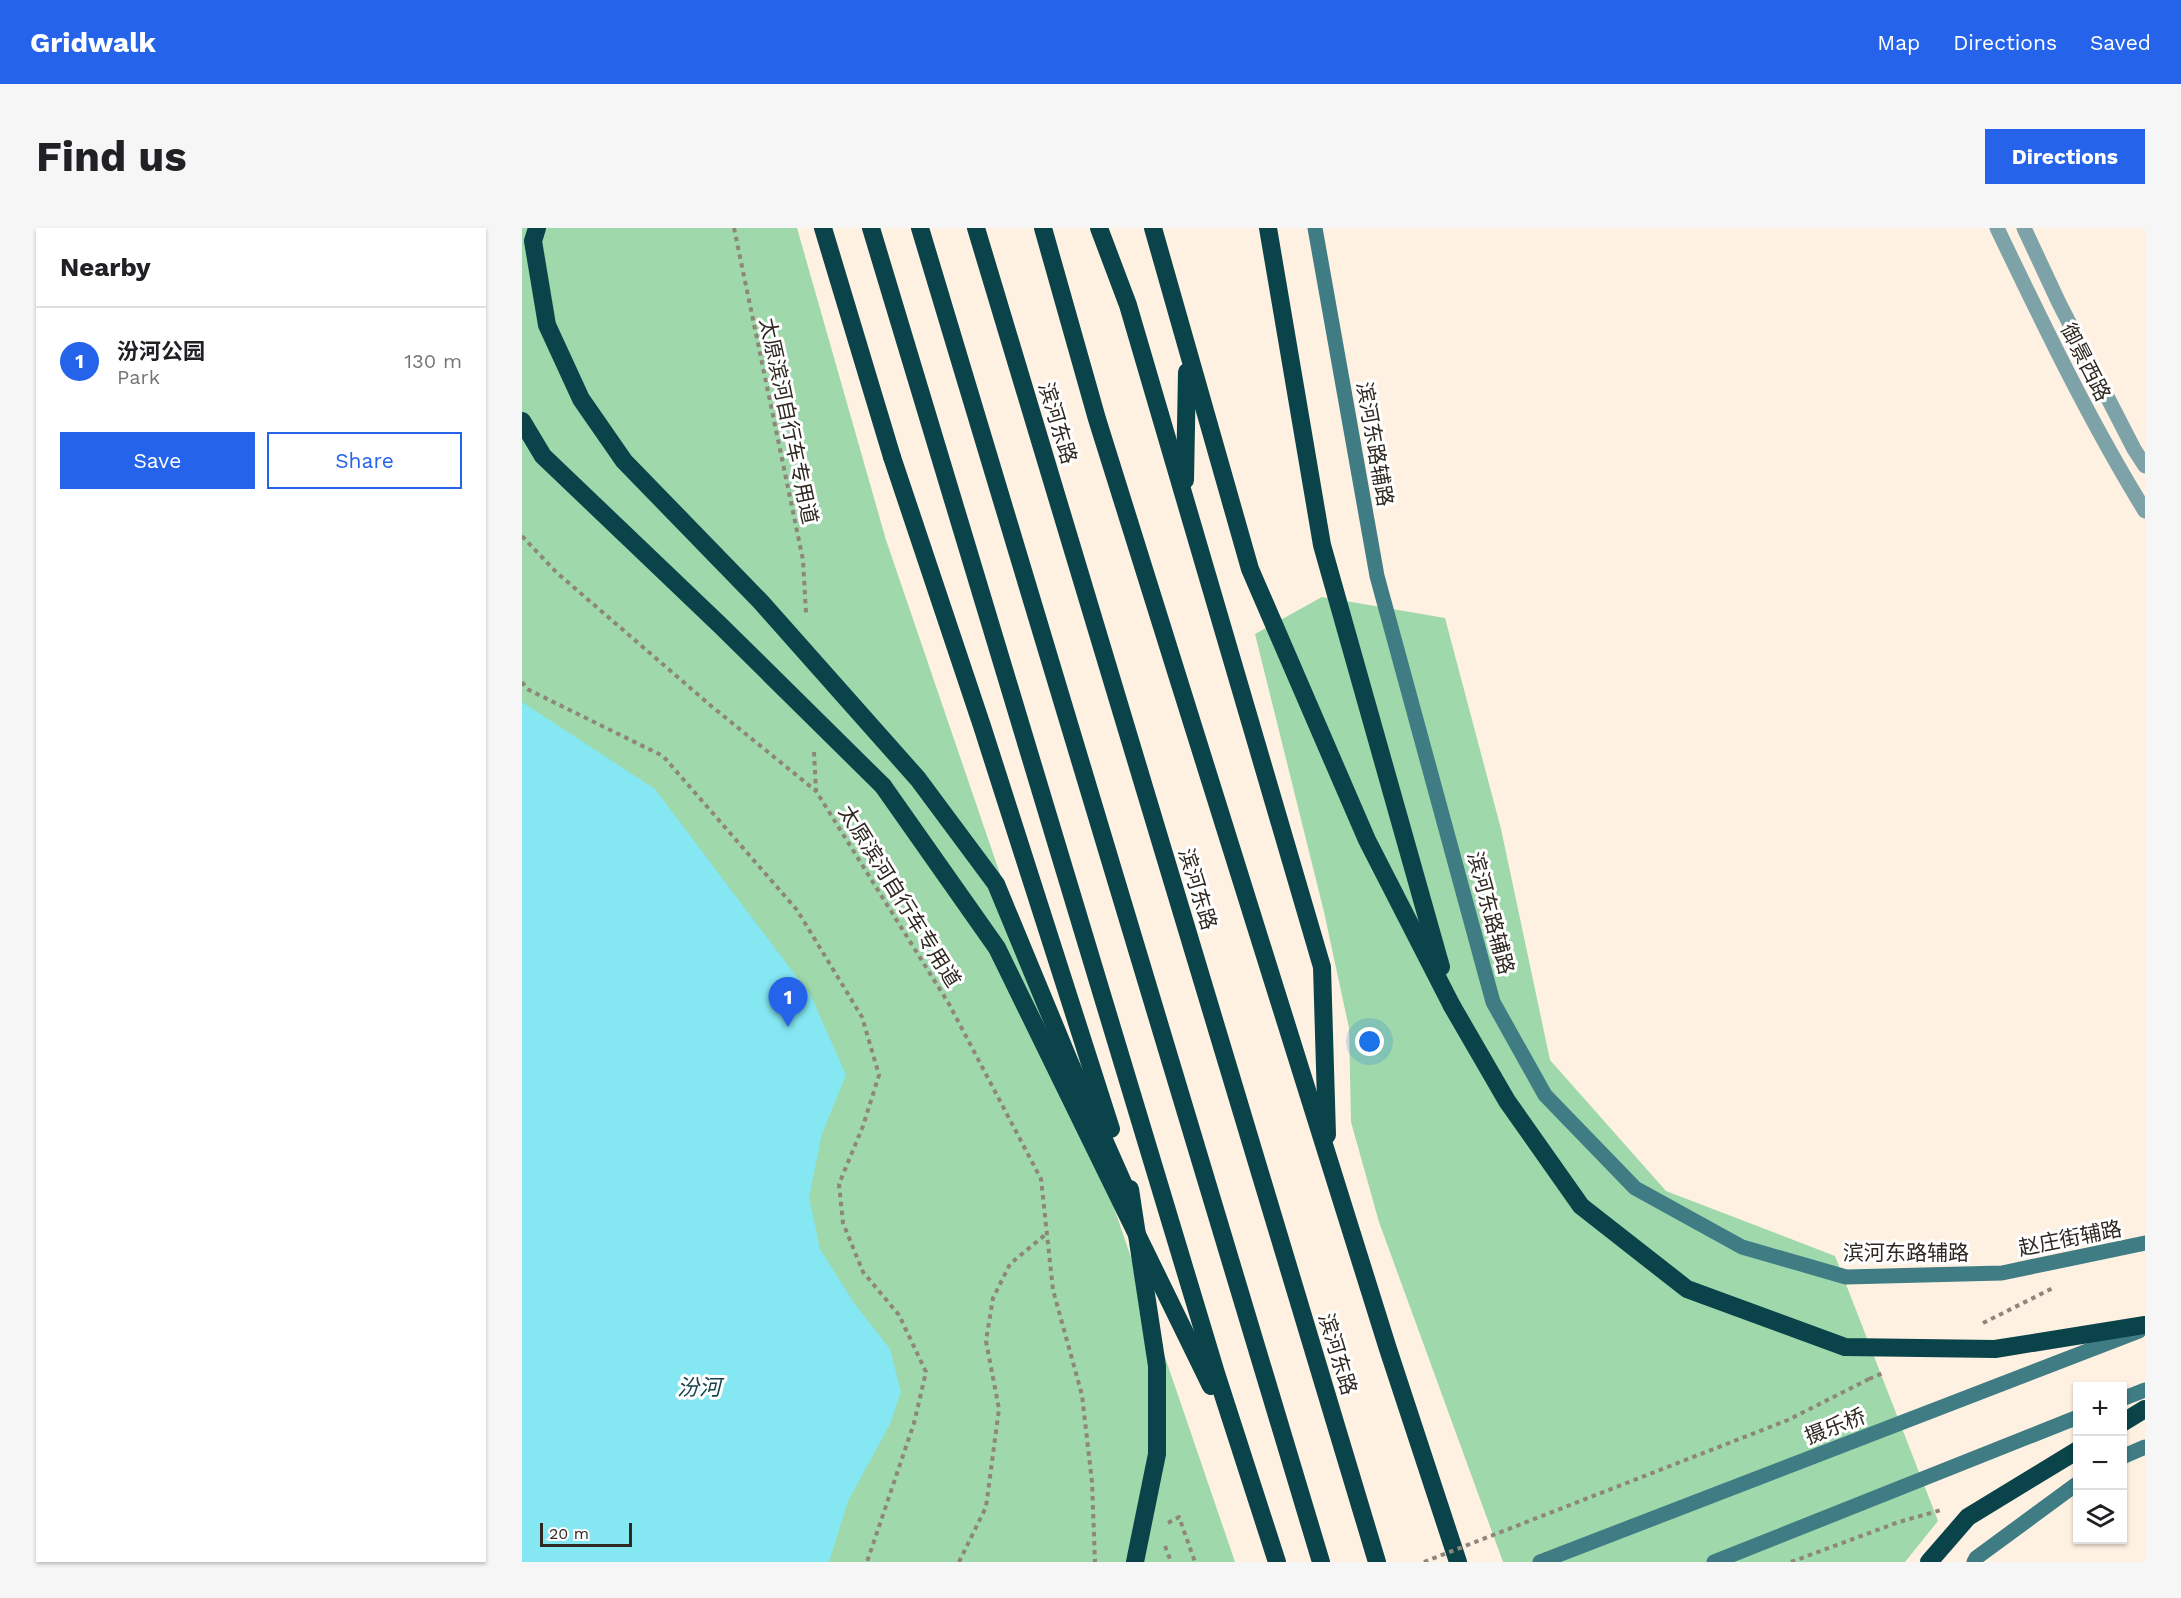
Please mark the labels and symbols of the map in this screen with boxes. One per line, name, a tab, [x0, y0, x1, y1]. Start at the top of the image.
street label: 太原滨河自行车专用道	[755, 316, 823, 526]
street label: 御景西路	[2056, 319, 2116, 405]
street label: 滨河东路	[1034, 379, 1082, 467]
street label: 滨河东路辅路	[1352, 380, 1398, 508]
street label: 太原滨河自行车专用道	[834, 800, 966, 992]
street label: 滨河东路	[1174, 845, 1222, 933]
street label: 滨河东路辅路	[1463, 849, 1519, 977]
pin: 1	[768, 978, 808, 1027]
your location	[1355, 1027, 1384, 1056]
street label: 赵庄街辅路	[2016, 1216, 2124, 1260]
street label: 滨河东路辅路	[1843, 1240, 1969, 1265]
street label: 滨河东路	[1314, 1310, 1362, 1398]
water label: 汾河	[677, 1375, 725, 1400]
street label: 摄乐桥	[1801, 1403, 1869, 1449]
scale bar	[540, 1520, 632, 1548]

